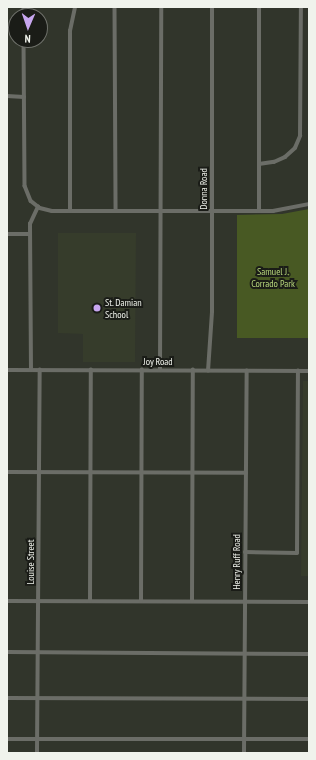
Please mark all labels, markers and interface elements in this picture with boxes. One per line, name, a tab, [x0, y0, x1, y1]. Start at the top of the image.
north arrow	[8, 8, 48, 48]
text: N	[24, 32, 31, 46]
street label: Donna Road	[198, 168, 210, 210]
park label: Samuel J. Corrado Park	[251, 265, 295, 288]
place label: St. Damian School	[105, 296, 142, 320]
marker: St. Damian School	[92, 303, 102, 313]
street label: Joy Road	[143, 356, 173, 368]
street label: Henry Ruff Road	[231, 534, 243, 590]
street label: Louise Street	[25, 540, 37, 584]

